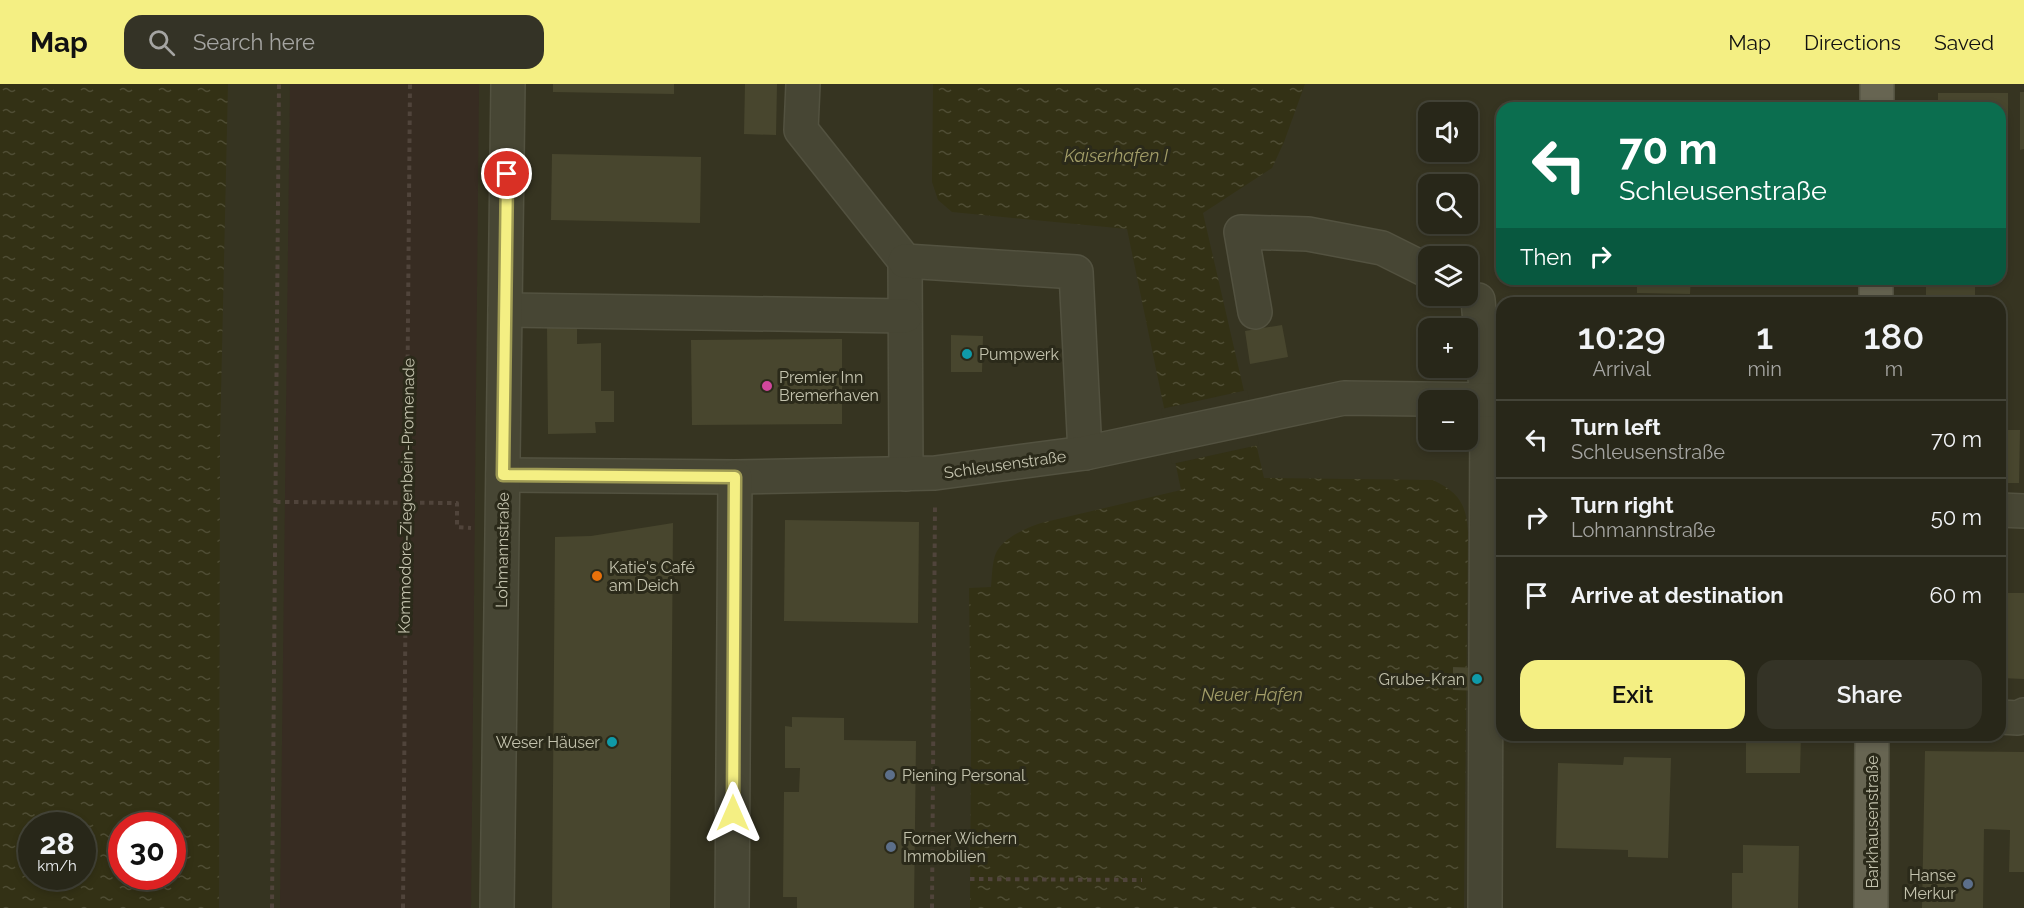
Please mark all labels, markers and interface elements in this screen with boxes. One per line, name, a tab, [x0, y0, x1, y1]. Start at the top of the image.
search box	[124, 15, 544, 69]
text: Map	[30, 26, 88, 59]
icon: search	[145, 26, 178, 59]
text: Search here	[193, 29, 315, 55]
text: Map	[1728, 30, 1771, 55]
text: Directions	[1804, 30, 1901, 55]
text: Saved	[1934, 30, 1994, 55]
map controls	[1418, 102, 1478, 450]
button: sound	[1418, 102, 1478, 162]
text: 70 m	[1619, 125, 1718, 174]
icon: left	[1520, 126, 1598, 204]
water label: Kaiserhafen I	[1064, 145, 1169, 166]
pin	[481, 148, 532, 199]
icon: arrive	[490, 157, 523, 190]
button: search	[1418, 174, 1478, 234]
text: Schleusenstraße	[1619, 175, 1827, 206]
icon: right	[1584, 240, 1617, 273]
text: Then	[1520, 244, 1572, 270]
button: layers	[1418, 246, 1478, 306]
text: 10:29	[1578, 315, 1666, 357]
text: 1	[1756, 315, 1773, 357]
text: 180	[1864, 315, 1924, 357]
button: +	[1418, 318, 1478, 378]
place label: Pumpwerk	[979, 345, 1059, 364]
marker: Pumpwerk	[960, 347, 974, 361]
text: Arrival	[1592, 357, 1651, 381]
text: min	[1747, 357, 1782, 381]
text: m	[1885, 357, 1903, 381]
street label: Kommodore-Ziegenbein-Promenade	[395, 358, 418, 634]
place label: Premier Inn Bremerhaven	[779, 368, 879, 405]
marker: Premier Inn Bremerhaven	[760, 379, 774, 393]
button: −	[1418, 390, 1478, 450]
text: Turn left	[1571, 414, 1661, 440]
icon: left	[1520, 423, 1553, 456]
text: 70 m	[1931, 426, 1982, 452]
text: Schleusenstraße	[1571, 440, 1725, 464]
street label: Schleusenstraße	[943, 447, 1067, 482]
street label: Lohmannstraße	[492, 492, 513, 608]
text: Turn right	[1571, 492, 1674, 518]
icon: right	[1520, 501, 1553, 534]
text: 50 m	[1931, 504, 1982, 530]
text: Lohmannstraße	[1571, 518, 1716, 542]
place label: Katie's Café am Deich	[609, 558, 695, 595]
marker: Katie's Café am Deich	[590, 569, 604, 583]
icon: arrive	[1520, 579, 1553, 612]
text: Arrive at destination	[1571, 582, 1784, 608]
text: 60 m	[1929, 582, 1982, 608]
button: Exit	[1520, 660, 1745, 729]
button: Share	[1757, 660, 1982, 729]
place label: Grube-Kran	[1378, 670, 1465, 689]
marker: Grube-Kran	[1470, 672, 1484, 686]
water label: Neuer Hafen	[1201, 684, 1303, 705]
place label: Weser Häuser	[496, 733, 600, 752]
marker: Weser Häuser	[605, 735, 619, 749]
street label: Barkhausenstraße	[1863, 755, 1882, 889]
place label: Piening Personal	[902, 766, 1026, 785]
marker: Piening Personal	[883, 768, 897, 782]
position arrow	[701, 781, 765, 845]
speed limit sign: 30	[108, 812, 186, 890]
text: 28	[39, 826, 75, 861]
place label: Forner Wichern Immobilien	[903, 829, 1017, 866]
marker: Forner Wichern Immobilien	[884, 840, 898, 854]
text: km/h	[37, 857, 77, 875]
place label: Hanse Merkur	[1903, 866, 1956, 903]
marker: Hanse Merkur	[1961, 877, 1975, 891]

